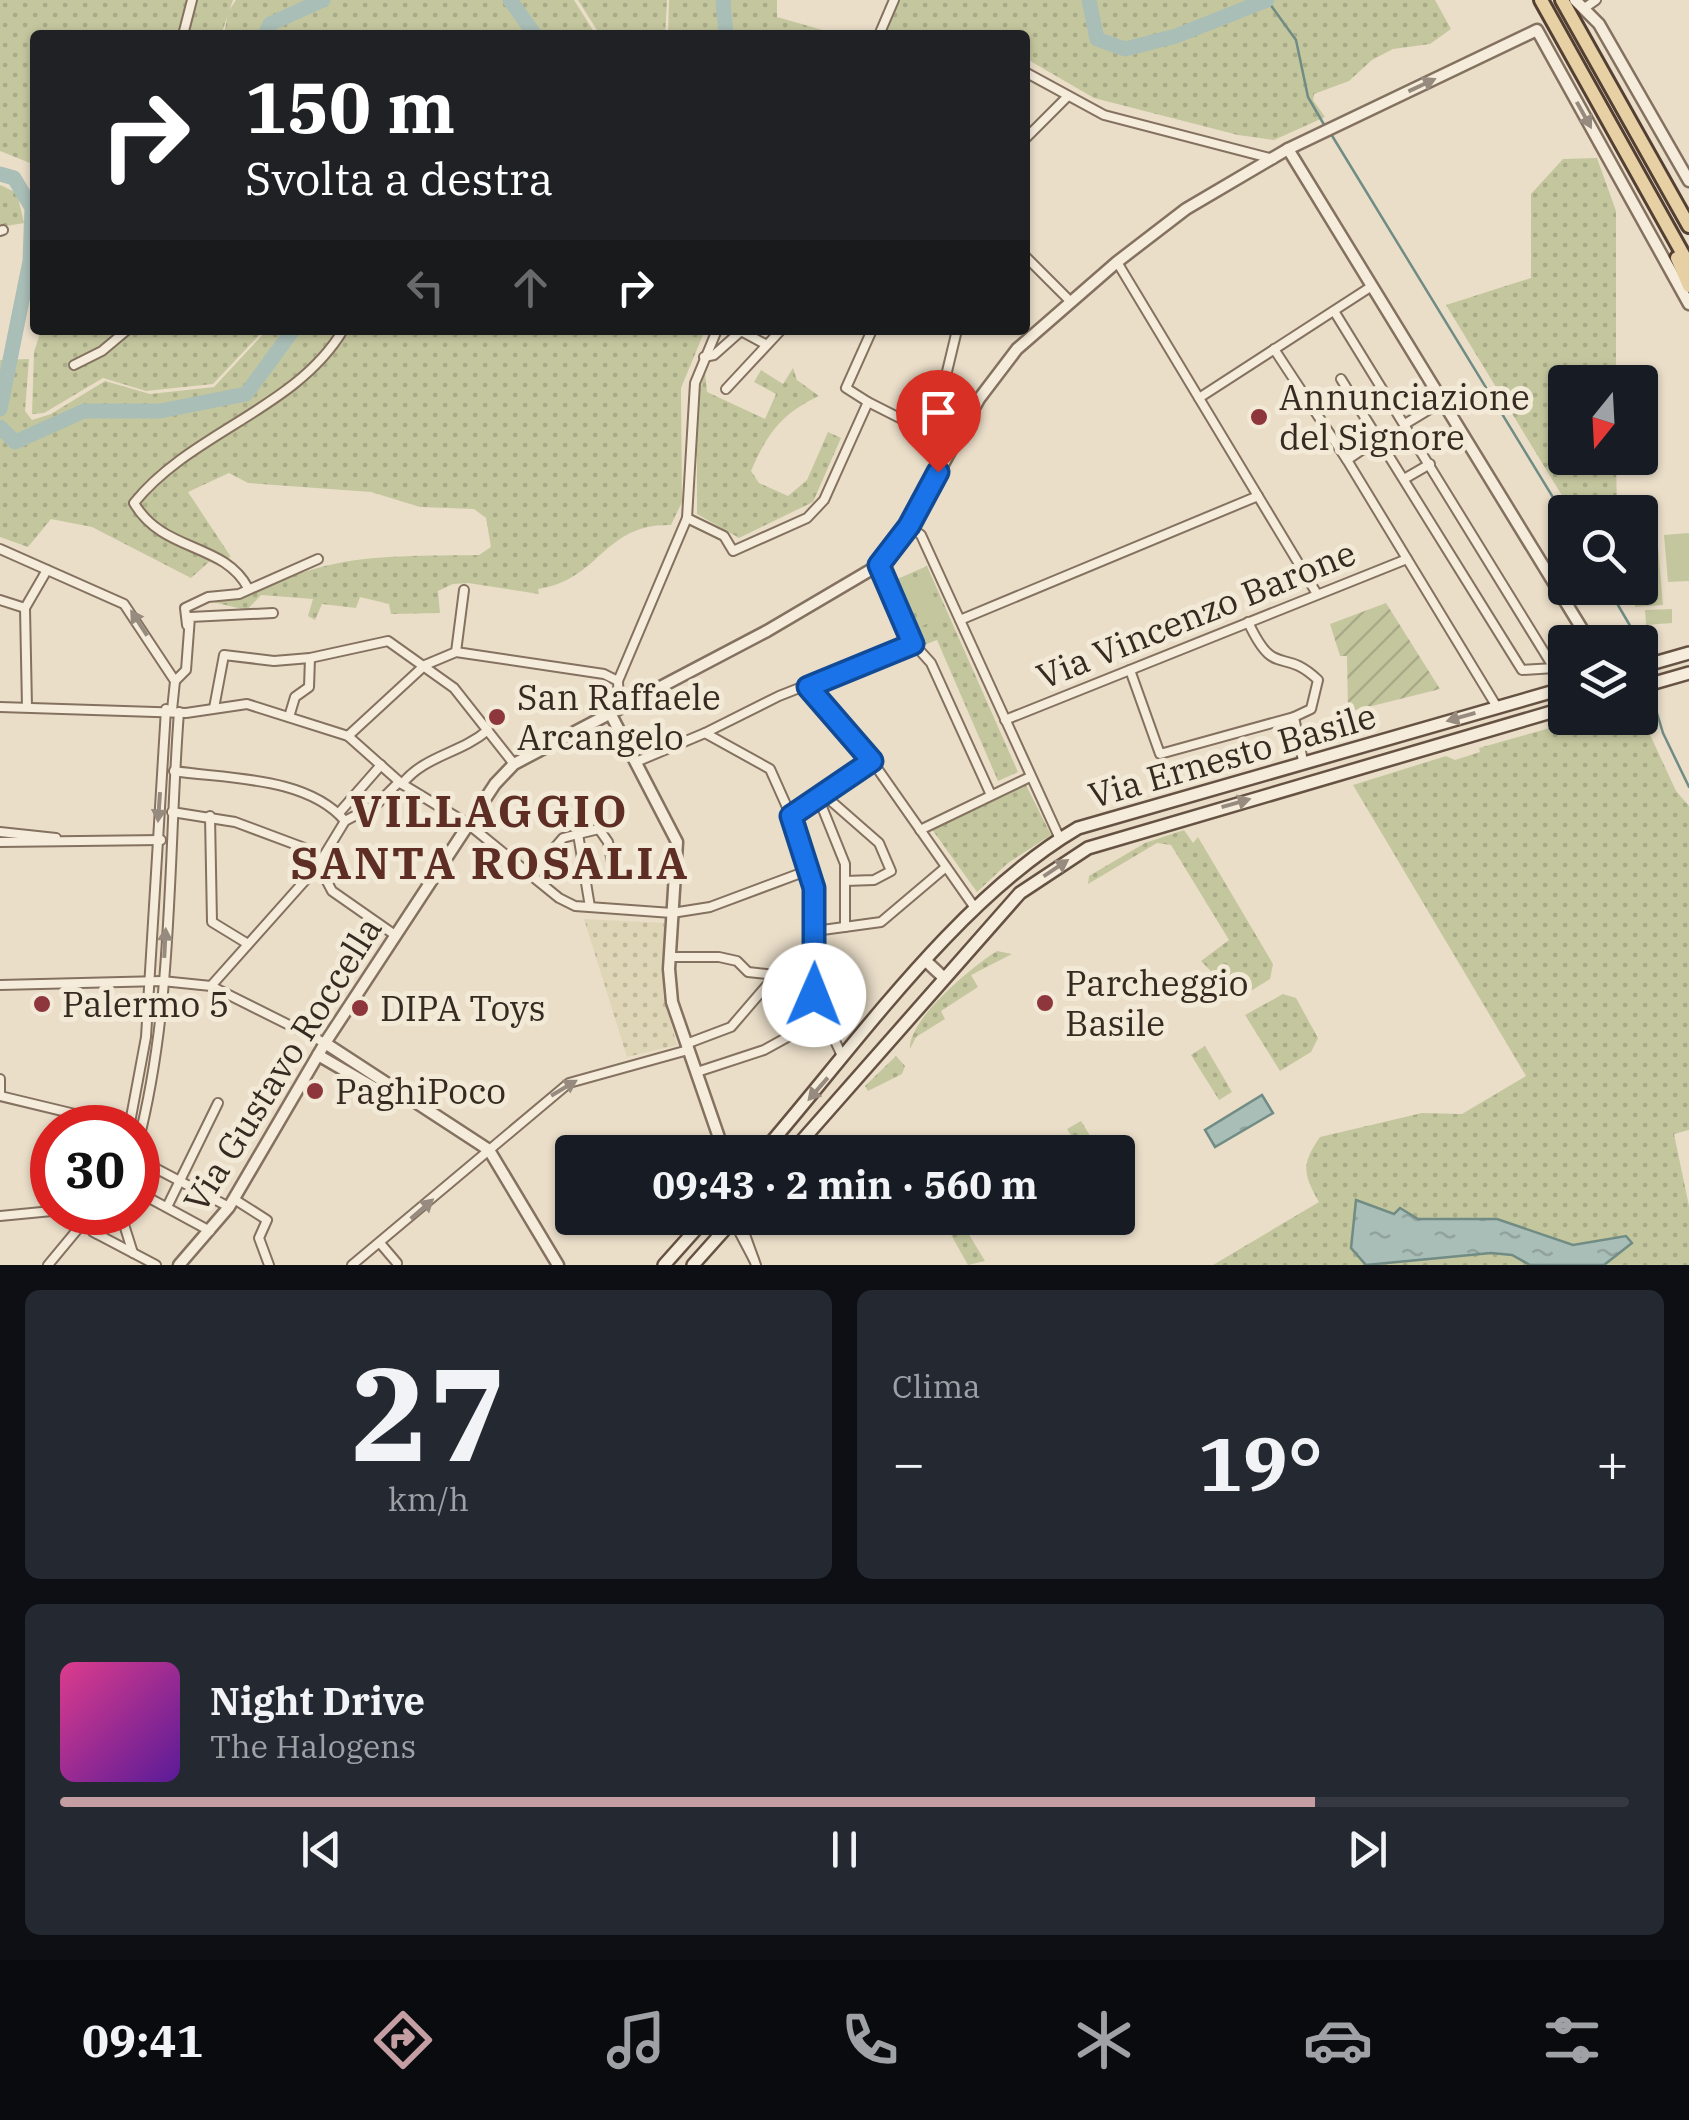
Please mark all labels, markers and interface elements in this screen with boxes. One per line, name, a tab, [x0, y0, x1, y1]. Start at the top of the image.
text: 150 m	[245, 61, 455, 152]
icon: right	[80, 70, 210, 200]
one-way arrow	[1408, 76, 1437, 93]
one-way arrow	[1575, 101, 1593, 129]
text: Svolta a destra	[245, 149, 553, 207]
icon: left	[398, 260, 453, 315]
icon: ahead	[503, 260, 558, 315]
icon: right	[608, 260, 663, 315]
north arrow	[1548, 365, 1658, 475]
map controls	[1548, 365, 1658, 735]
pin	[896, 370, 981, 473]
place label: Annunciazione del Signore	[1279, 374, 1530, 460]
icon: arrive	[911, 385, 966, 440]
marker: Annunciazione del Signore	[1248, 406, 1270, 428]
button: search	[1548, 495, 1658, 605]
street label: Via Vincenzo Barone	[1030, 529, 1362, 699]
one-way arrow	[130, 610, 148, 637]
button: layers	[1548, 625, 1658, 735]
place label: San Raffaele Arcangelo	[517, 674, 721, 760]
street label: Via Ernesto Basile	[1083, 692, 1381, 818]
marker: San Raffaele Arcangelo	[486, 706, 508, 728]
one-way arrow	[1445, 710, 1476, 726]
district label: VILLAGGIO SANTA ROSALIA	[290, 781, 690, 891]
one-way arrow	[151, 791, 167, 823]
one-way arrow	[1221, 795, 1252, 810]
one-way arrow	[1042, 859, 1069, 878]
street label: Via Gustavo Roccella	[173, 908, 391, 1220]
one-way arrow	[157, 926, 173, 958]
position arrow	[762, 943, 866, 1047]
place label: Parcheggio Basile	[1065, 960, 1248, 1046]
place label: Palermo 5	[62, 981, 229, 1027]
place label: DIPA Toys	[380, 985, 546, 1031]
marker: Parcheggio Basile	[1034, 992, 1056, 1014]
marker: Palermo 5	[31, 993, 53, 1015]
marker: DIPA Toys	[349, 997, 371, 1019]
place label: PaghiPoco	[335, 1068, 506, 1114]
one-way arrow	[807, 1076, 829, 1101]
marker: PaghiPoco	[304, 1080, 326, 1102]
one-way arrow	[550, 1080, 578, 1097]
speed limit sign: 30	[30, 1105, 160, 1235]
text: 09:43 · 2 min · 560 m	[652, 1160, 1038, 1209]
one-way arrow	[409, 1198, 434, 1220]
text: 27	[350, 1328, 507, 1497]
text: Clima	[892, 1365, 980, 1407]
text: 19°	[1198, 1414, 1323, 1512]
text: −	[892, 1427, 925, 1498]
text: +	[1596, 1427, 1629, 1498]
text: km/h	[388, 1478, 469, 1520]
text: Night Drive	[210, 1676, 425, 1725]
text: The Halogens	[210, 1725, 416, 1767]
icon: previous	[294, 1822, 349, 1877]
icon: pause	[817, 1822, 872, 1877]
icon: next	[1340, 1822, 1395, 1877]
icon: directions	[368, 2005, 438, 2075]
icon: music	[601, 2005, 671, 2075]
icon: phone	[835, 2005, 905, 2075]
icon: climate	[1069, 2005, 1139, 2075]
icon: car	[1303, 2005, 1373, 2075]
icon: filters	[1537, 2005, 1607, 2075]
text: 09:41	[82, 2011, 204, 2069]

